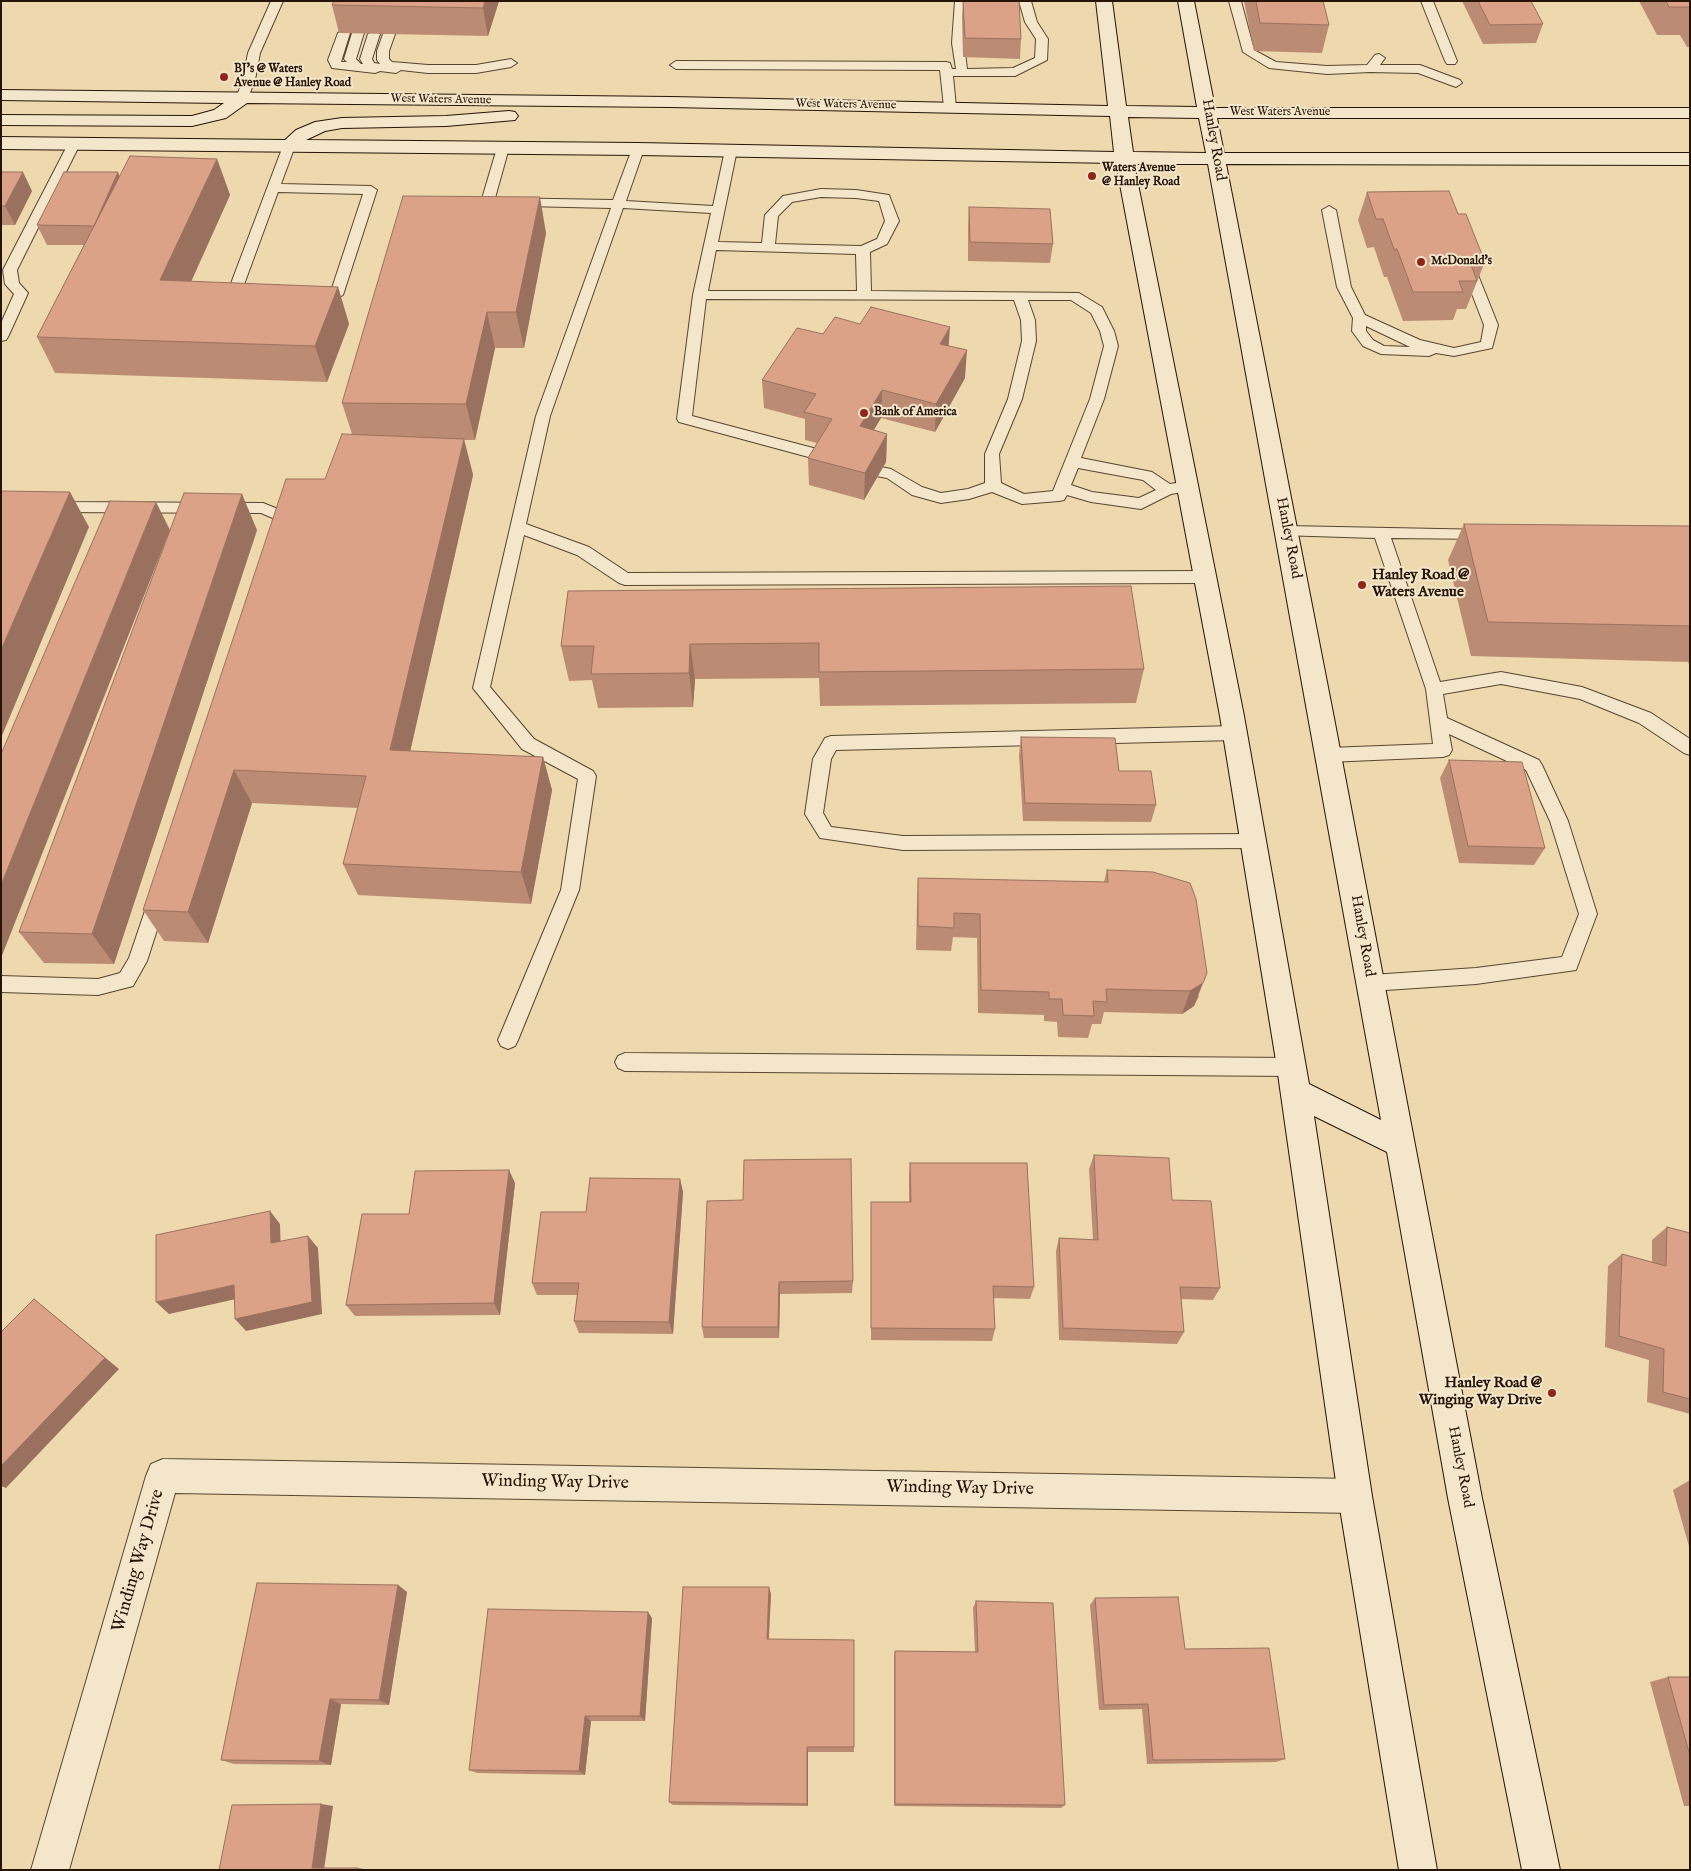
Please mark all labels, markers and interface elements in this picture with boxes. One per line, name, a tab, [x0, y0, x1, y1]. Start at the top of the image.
place label: BJ's @ Waters Avenue @ Hanley Road	[234, 63, 351, 91]
marker: BJ's @ Waters Avenue @ Hanley Road	[218, 71, 230, 83]
street label: West Waters Avenue	[391, 92, 491, 108]
street label: West Waters Avenue	[796, 97, 896, 113]
street label: Hanley Road	[1197, 98, 1229, 182]
street label: West Waters Avenue	[1230, 106, 1330, 120]
place label: Waters Avenue @ Hanley Road	[1102, 162, 1180, 190]
marker: Waters Avenue @ Hanley Road	[1086, 170, 1098, 182]
place label: McDonald's	[1431, 255, 1492, 269]
marker: McDonald's	[1415, 256, 1427, 268]
place label: Bank of America	[874, 406, 957, 420]
marker: Bank of America	[858, 407, 870, 419]
street label: Hanley Road	[1271, 496, 1305, 580]
place label: Hanley Road @ Waters Avenue	[1372, 567, 1469, 602]
marker: Hanley Road @ Waters Avenue	[1356, 579, 1368, 591]
street label: Hanley Road	[1346, 894, 1378, 978]
place label: Hanley Road @ Winging Way Drive	[1419, 1375, 1542, 1410]
marker: Hanley Road @ Winging Way Drive	[1546, 1387, 1558, 1399]
street label: Hanley Road	[1443, 1425, 1477, 1509]
street label: Winding Way Drive	[481, 1471, 629, 1495]
street label: Winding Way Drive	[886, 1477, 1034, 1501]
street label: Winding Way Drive	[108, 1487, 170, 1635]

